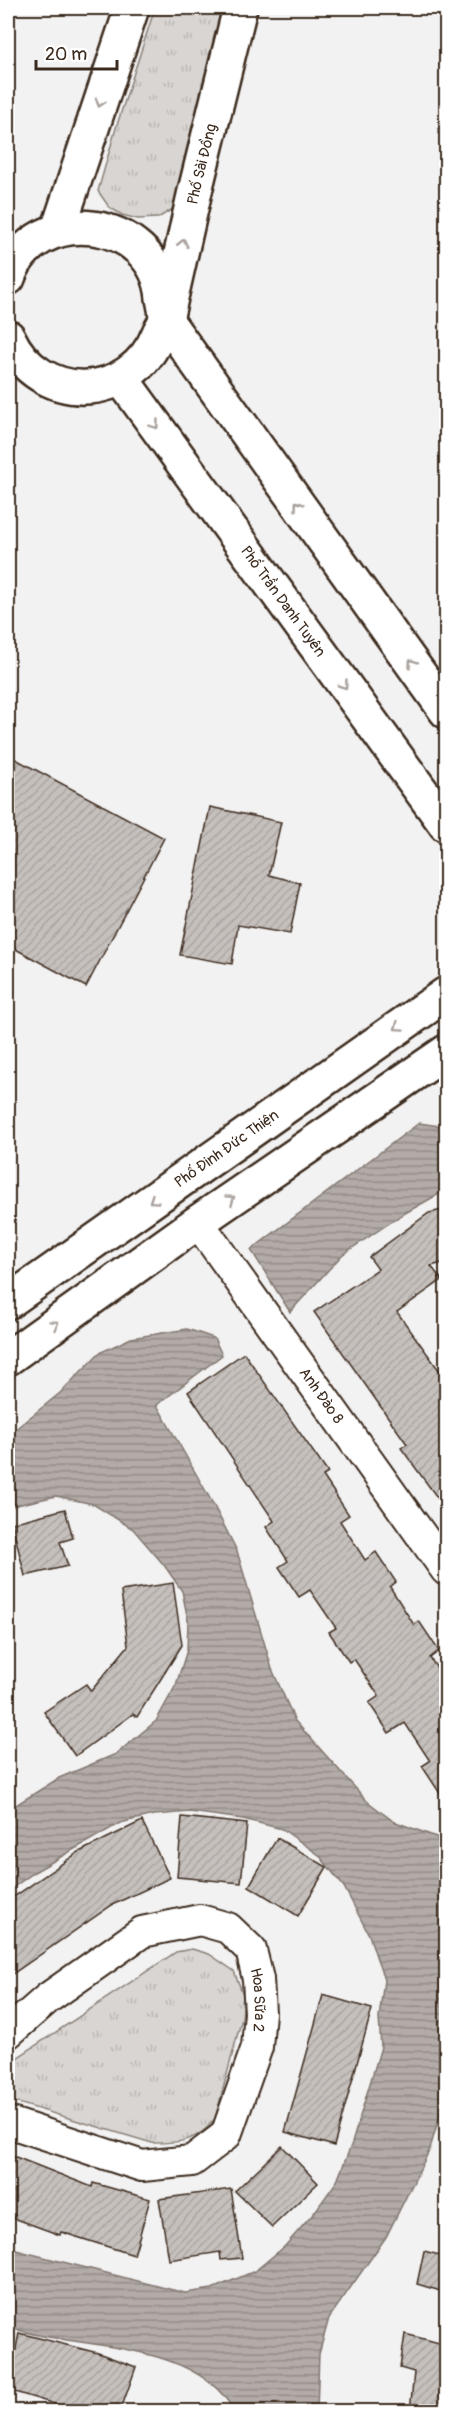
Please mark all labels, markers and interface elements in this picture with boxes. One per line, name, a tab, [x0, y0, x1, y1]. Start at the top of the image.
scale bar	[36, 33, 117, 71]
text: 20 m	[45, 43, 87, 66]
one-way arrow	[95, 97, 108, 108]
street label: Phố Sài Đồng	[183, 122, 221, 206]
one-way arrow	[176, 238, 189, 248]
one-way arrow	[148, 419, 159, 430]
one-way arrow	[294, 501, 305, 512]
street label: Phố Trần Danh Tuyên	[236, 542, 330, 661]
one-way arrow	[408, 659, 419, 670]
one-way arrow	[337, 678, 348, 689]
one-way arrow	[394, 1020, 405, 1031]
street label: Phố Đinh Đức Thiện	[171, 1106, 283, 1192]
one-way arrow	[149, 1193, 160, 1204]
one-way arrow	[225, 1195, 236, 1206]
one-way arrow	[49, 1320, 60, 1331]
street label: Anh Đào 8	[295, 1364, 348, 1428]
street label: Hoa Sữa 2	[246, 1966, 269, 2033]

